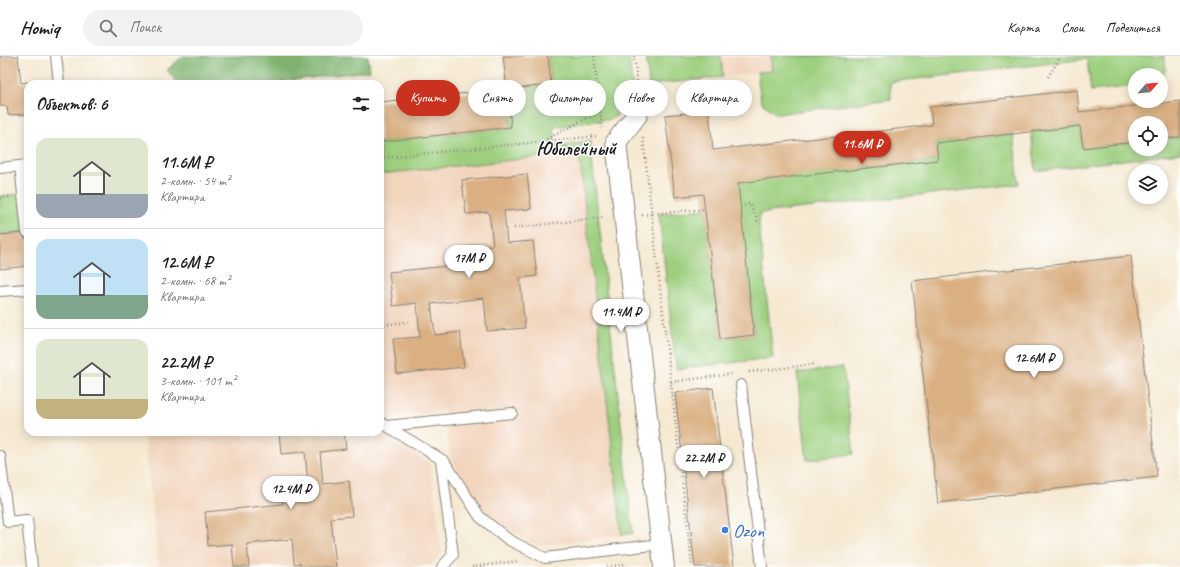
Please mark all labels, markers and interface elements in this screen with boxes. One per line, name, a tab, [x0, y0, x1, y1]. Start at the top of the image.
search box	[83, 10, 363, 46]
text: Homiq	[20, 16, 59, 40]
icon: search	[97, 17, 119, 39]
text: Поиск	[129, 18, 161, 37]
text: Карта	[1007, 19, 1039, 36]
text: Слои	[1061, 19, 1084, 36]
text: Поделиться	[1106, 19, 1160, 36]
north arrow	[1128, 68, 1168, 108]
map controls	[1128, 68, 1168, 204]
chip: Купить	[396, 80, 460, 116]
chip: Снять	[468, 80, 526, 116]
chip: Фильтры	[534, 80, 606, 116]
chip: Новое	[614, 80, 668, 116]
chip: Квартира	[676, 80, 752, 116]
icon: filters	[350, 93, 372, 115]
text: Объектов: 6	[36, 94, 107, 115]
button: locate	[1128, 116, 1168, 156]
pin: 11.6M ₽	[825, 131, 899, 165]
district label: Юбилейный	[536, 136, 617, 161]
text: 11.6M ₽	[842, 136, 882, 152]
text: 11.6M ₽	[160, 152, 212, 173]
icon: home	[68, 154, 116, 202]
button: layers	[1128, 164, 1168, 204]
text: 2-комн. · 54 m²	[160, 173, 230, 189]
text: Квартира	[160, 189, 204, 205]
pin: 17M ₽	[441, 245, 497, 279]
text: 17M ₽	[454, 250, 485, 266]
text: 12.6M ₽	[160, 252, 212, 273]
icon: home	[68, 255, 116, 303]
text: 2-комн. · 68 m²	[160, 273, 230, 289]
text: Квартира	[160, 289, 204, 305]
pin: 11.4M ₽	[584, 299, 658, 333]
text: 11.4M ₽	[601, 304, 641, 320]
pin: 12.6M ₽	[997, 345, 1071, 379]
text: 12.6M ₽	[1014, 350, 1054, 366]
text: 22.2M ₽	[160, 352, 212, 373]
icon: home	[68, 355, 116, 403]
text: 3-комн. · 101 m²	[160, 373, 236, 389]
text: Квартира	[160, 389, 204, 405]
pin: 22.2M ₽	[667, 445, 741, 479]
text: 22.2M ₽	[684, 450, 724, 466]
pin: 12.4M ₽	[254, 476, 328, 510]
text: 12.4M ₽	[271, 481, 311, 497]
place label: Ozon	[733, 519, 765, 543]
marker: Ozon	[720, 525, 730, 535]

